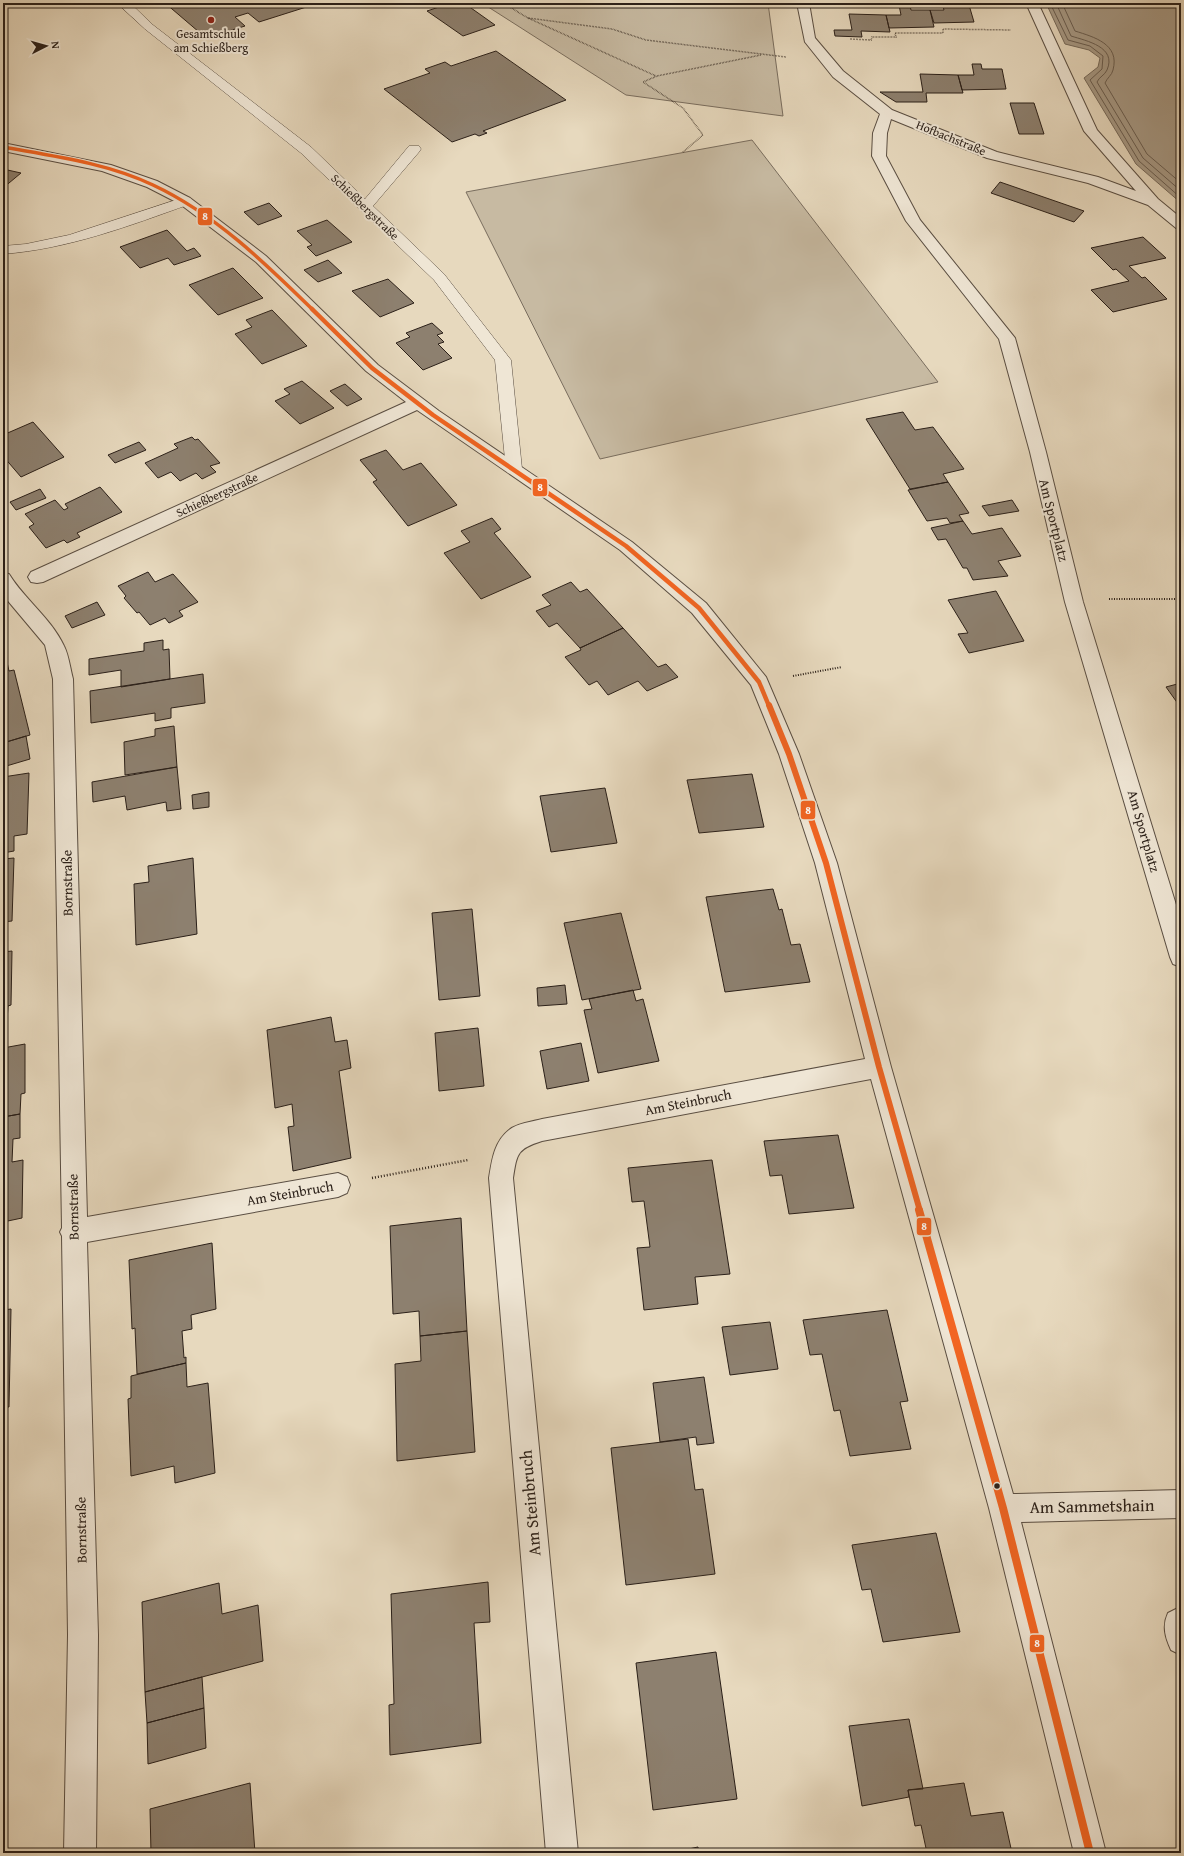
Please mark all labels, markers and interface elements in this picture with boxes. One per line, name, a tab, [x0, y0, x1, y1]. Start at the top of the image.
marker: Gesamtschule am Schießberg	[206, 15, 216, 25]
place label: Gesamtschule am Schießberg	[174, 25, 248, 56]
north arrow	[26, 26, 66, 66]
text: N	[48, 40, 64, 50]
street label: Hofbachstraße	[914, 116, 989, 159]
street label: Schießbergstraße	[328, 170, 403, 244]
line badge: 8	[197, 207, 213, 226]
text: 8	[202, 208, 208, 224]
street label: Schießbergstraße	[173, 468, 261, 521]
street label: Am Sportplatz	[1034, 477, 1074, 563]
line badge: 8	[532, 478, 548, 497]
text: 8	[537, 479, 543, 495]
street label: Am Sportplatz	[1123, 788, 1165, 874]
line badge: 8	[800, 800, 816, 820]
text: 8	[805, 802, 811, 818]
street label: Bornstraße	[56, 849, 78, 916]
street label: Am Steinbruch	[643, 1084, 733, 1120]
street label: Bornstraße	[62, 1173, 84, 1240]
street label: Am Steinbruch	[245, 1176, 335, 1210]
line badge: 8	[916, 1217, 932, 1236]
text: 8	[921, 1218, 927, 1234]
street label: Am Steinbruch	[512, 1449, 547, 1557]
unlabelled marker	[992, 1481, 1002, 1491]
street label: Am Sammetshain	[1029, 1492, 1155, 1519]
street label: Bornstraße	[70, 1496, 92, 1563]
line badge: 8	[1029, 1634, 1045, 1653]
text: 8	[1034, 1635, 1040, 1651]

